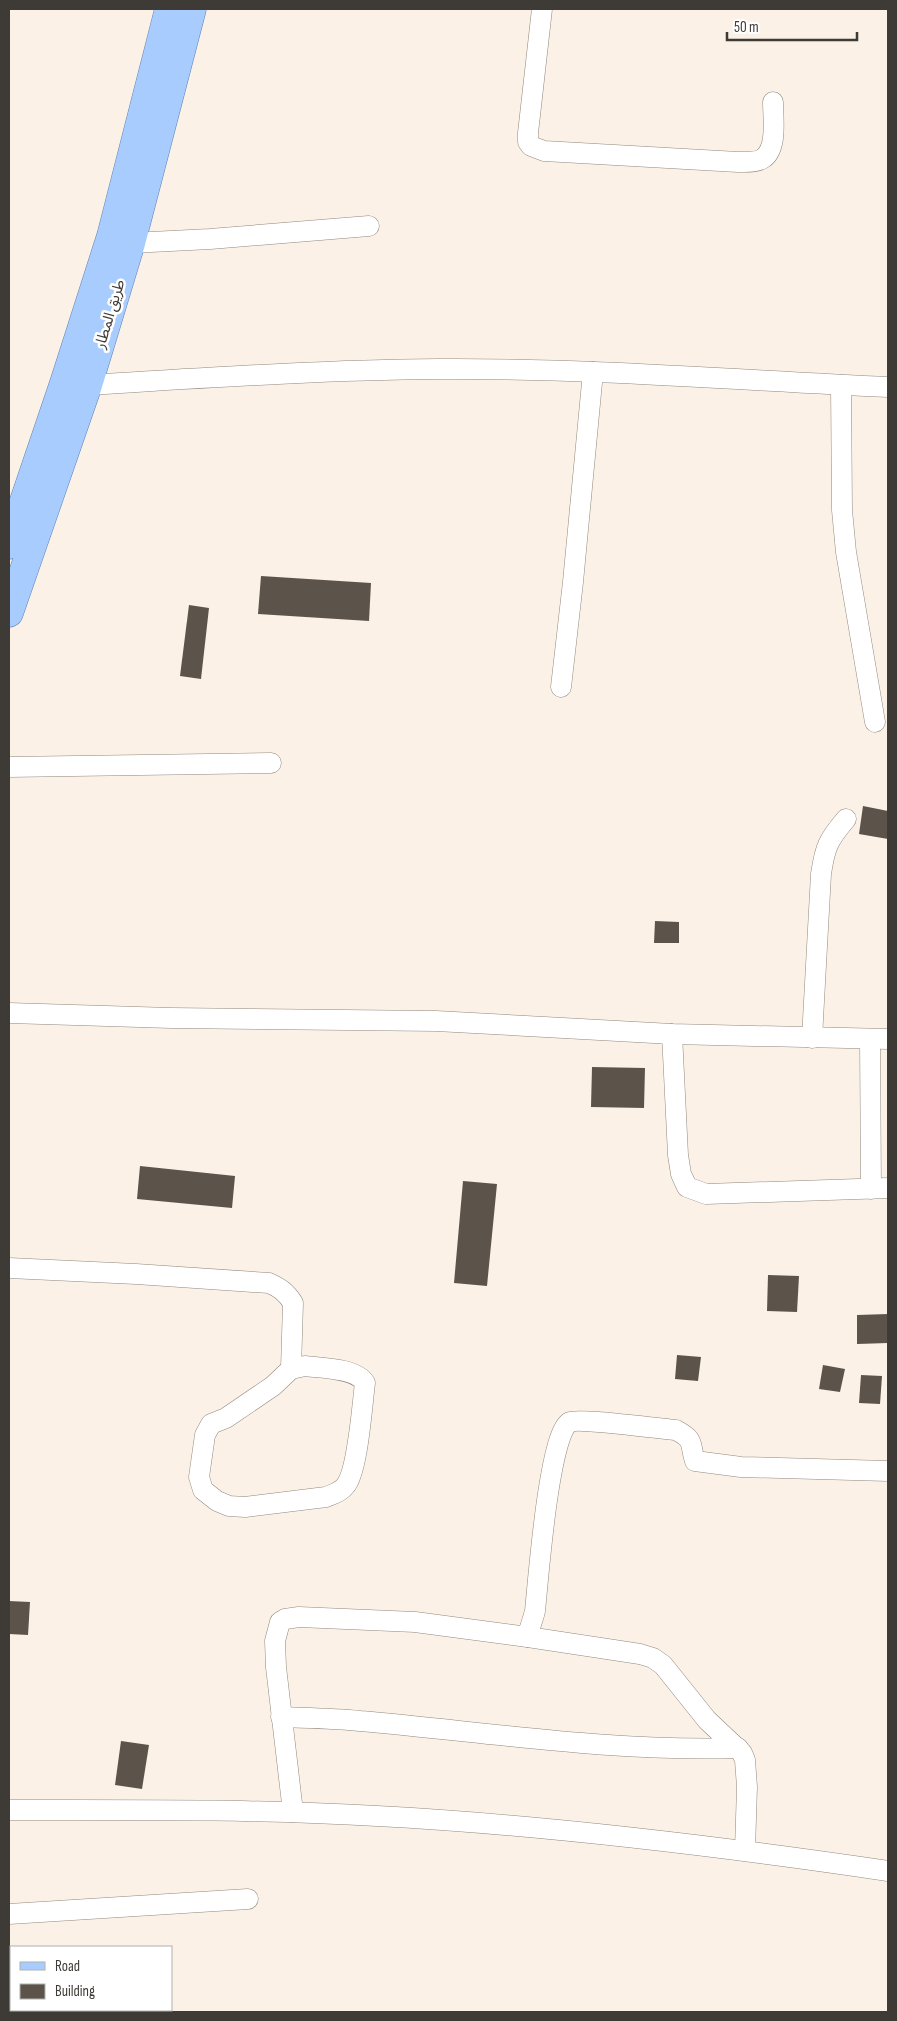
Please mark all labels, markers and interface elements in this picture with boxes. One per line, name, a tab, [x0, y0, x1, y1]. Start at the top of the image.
scale bar	[727, 10, 857, 42]
text: 50 m	[734, 18, 759, 37]
street label: طريق المطار	[90, 277, 130, 352]
legend	[10, 1946, 172, 2011]
text: Road	[55, 1957, 80, 1976]
text: Building	[55, 1982, 95, 2001]

